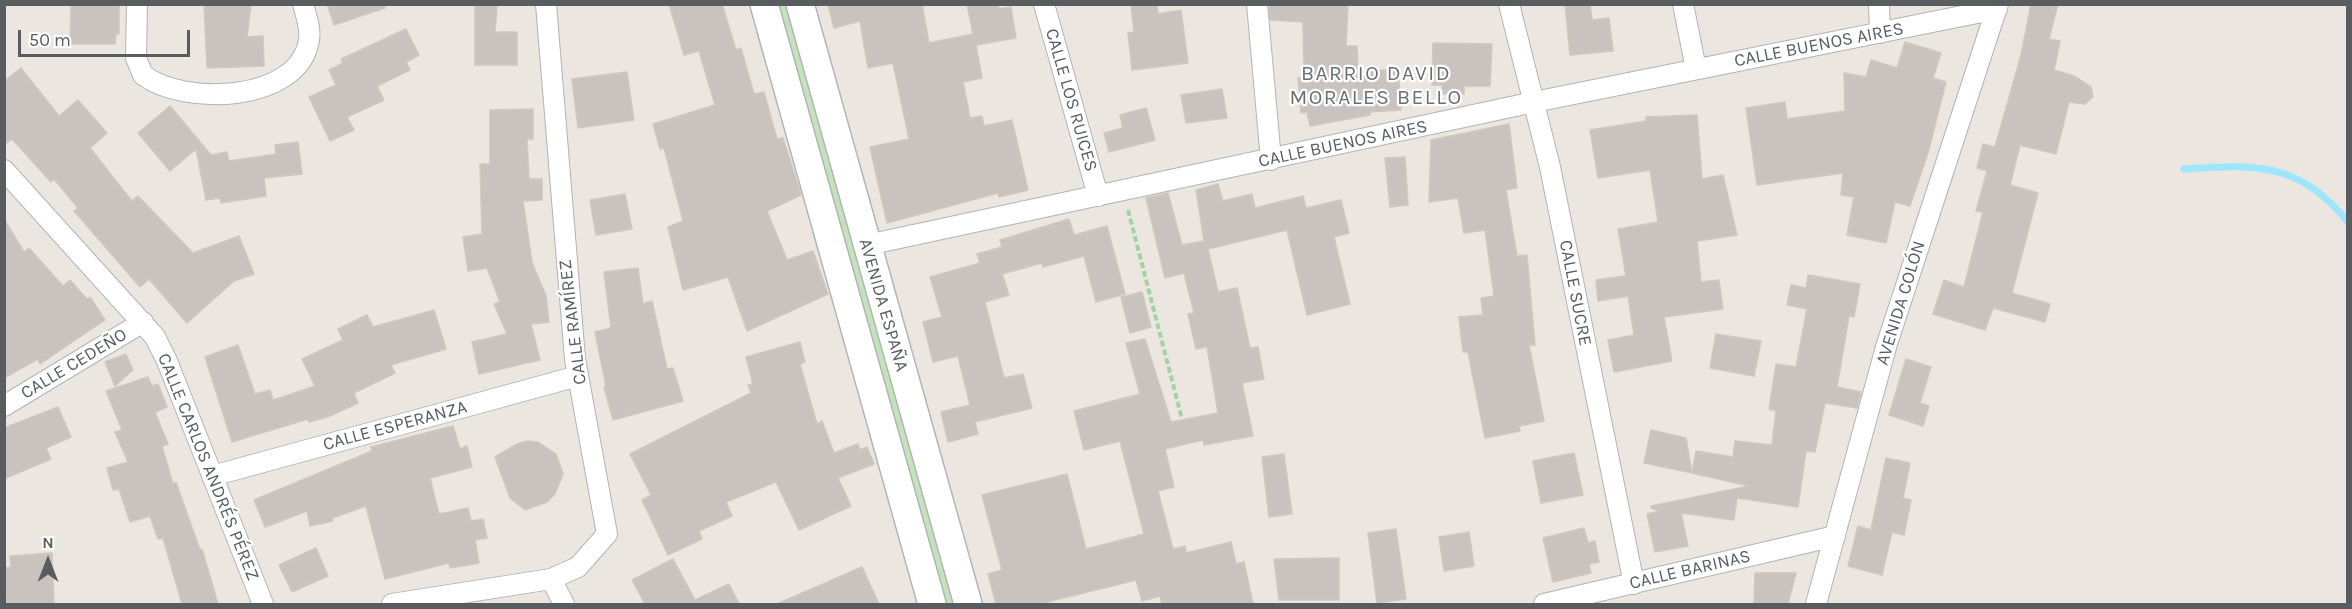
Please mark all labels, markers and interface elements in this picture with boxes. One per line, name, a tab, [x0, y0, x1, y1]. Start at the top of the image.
scale bar	[21, 18, 194, 56]
street label: CALLE BUENOS AIRES	[1732, 18, 1906, 72]
street label: CALLE LOS RUICES	[1040, 26, 1102, 174]
text: 50 m	[29, 29, 71, 51]
district label: BARRIO DAVID MORALES BELLO	[1289, 61, 1463, 111]
street label: CALLE BUENOS AIRES	[1257, 116, 1429, 172]
street label: AVENIDA ESPAÑA	[854, 236, 912, 374]
street label: CALLE SUCRE	[1554, 238, 1596, 348]
street label: AVENIDA COLÓN	[1872, 238, 1930, 368]
street label: CALLE RAMÍREZ	[555, 258, 591, 386]
street label: CALLE CEDEÑO	[17, 324, 131, 404]
street label: CALLE CARLOS ANDRÉS PÉREZ	[152, 350, 264, 584]
street label: CALLE ESPERANZA	[321, 396, 469, 456]
north arrow	[18, 531, 78, 591]
text: N	[42, 533, 54, 552]
street label: CALLE BARINAS	[1627, 546, 1753, 594]

